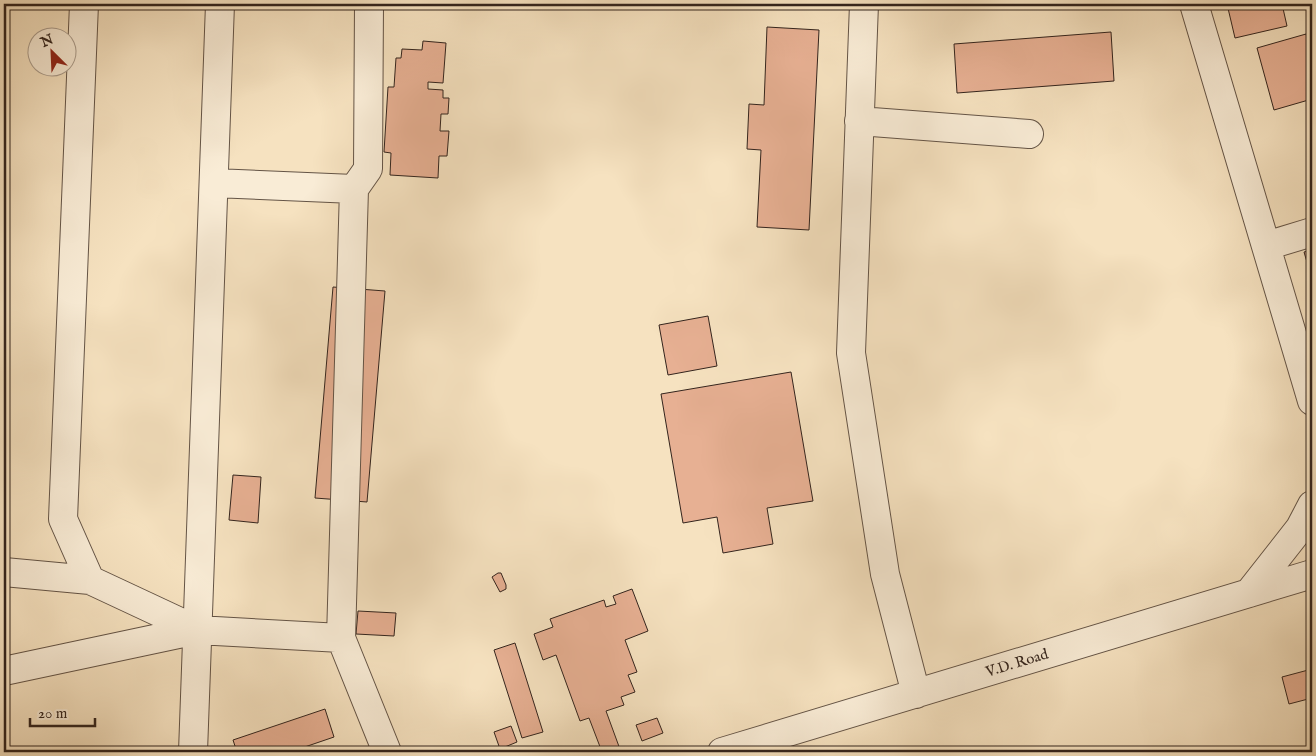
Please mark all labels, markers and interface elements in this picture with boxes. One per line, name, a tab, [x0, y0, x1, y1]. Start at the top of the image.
north arrow	[28, 28, 78, 78]
text: N	[37, 30, 56, 52]
street label: V.D. Road	[982, 644, 1052, 682]
scale bar	[30, 696, 95, 728]
text: 20 m	[38, 704, 68, 723]

